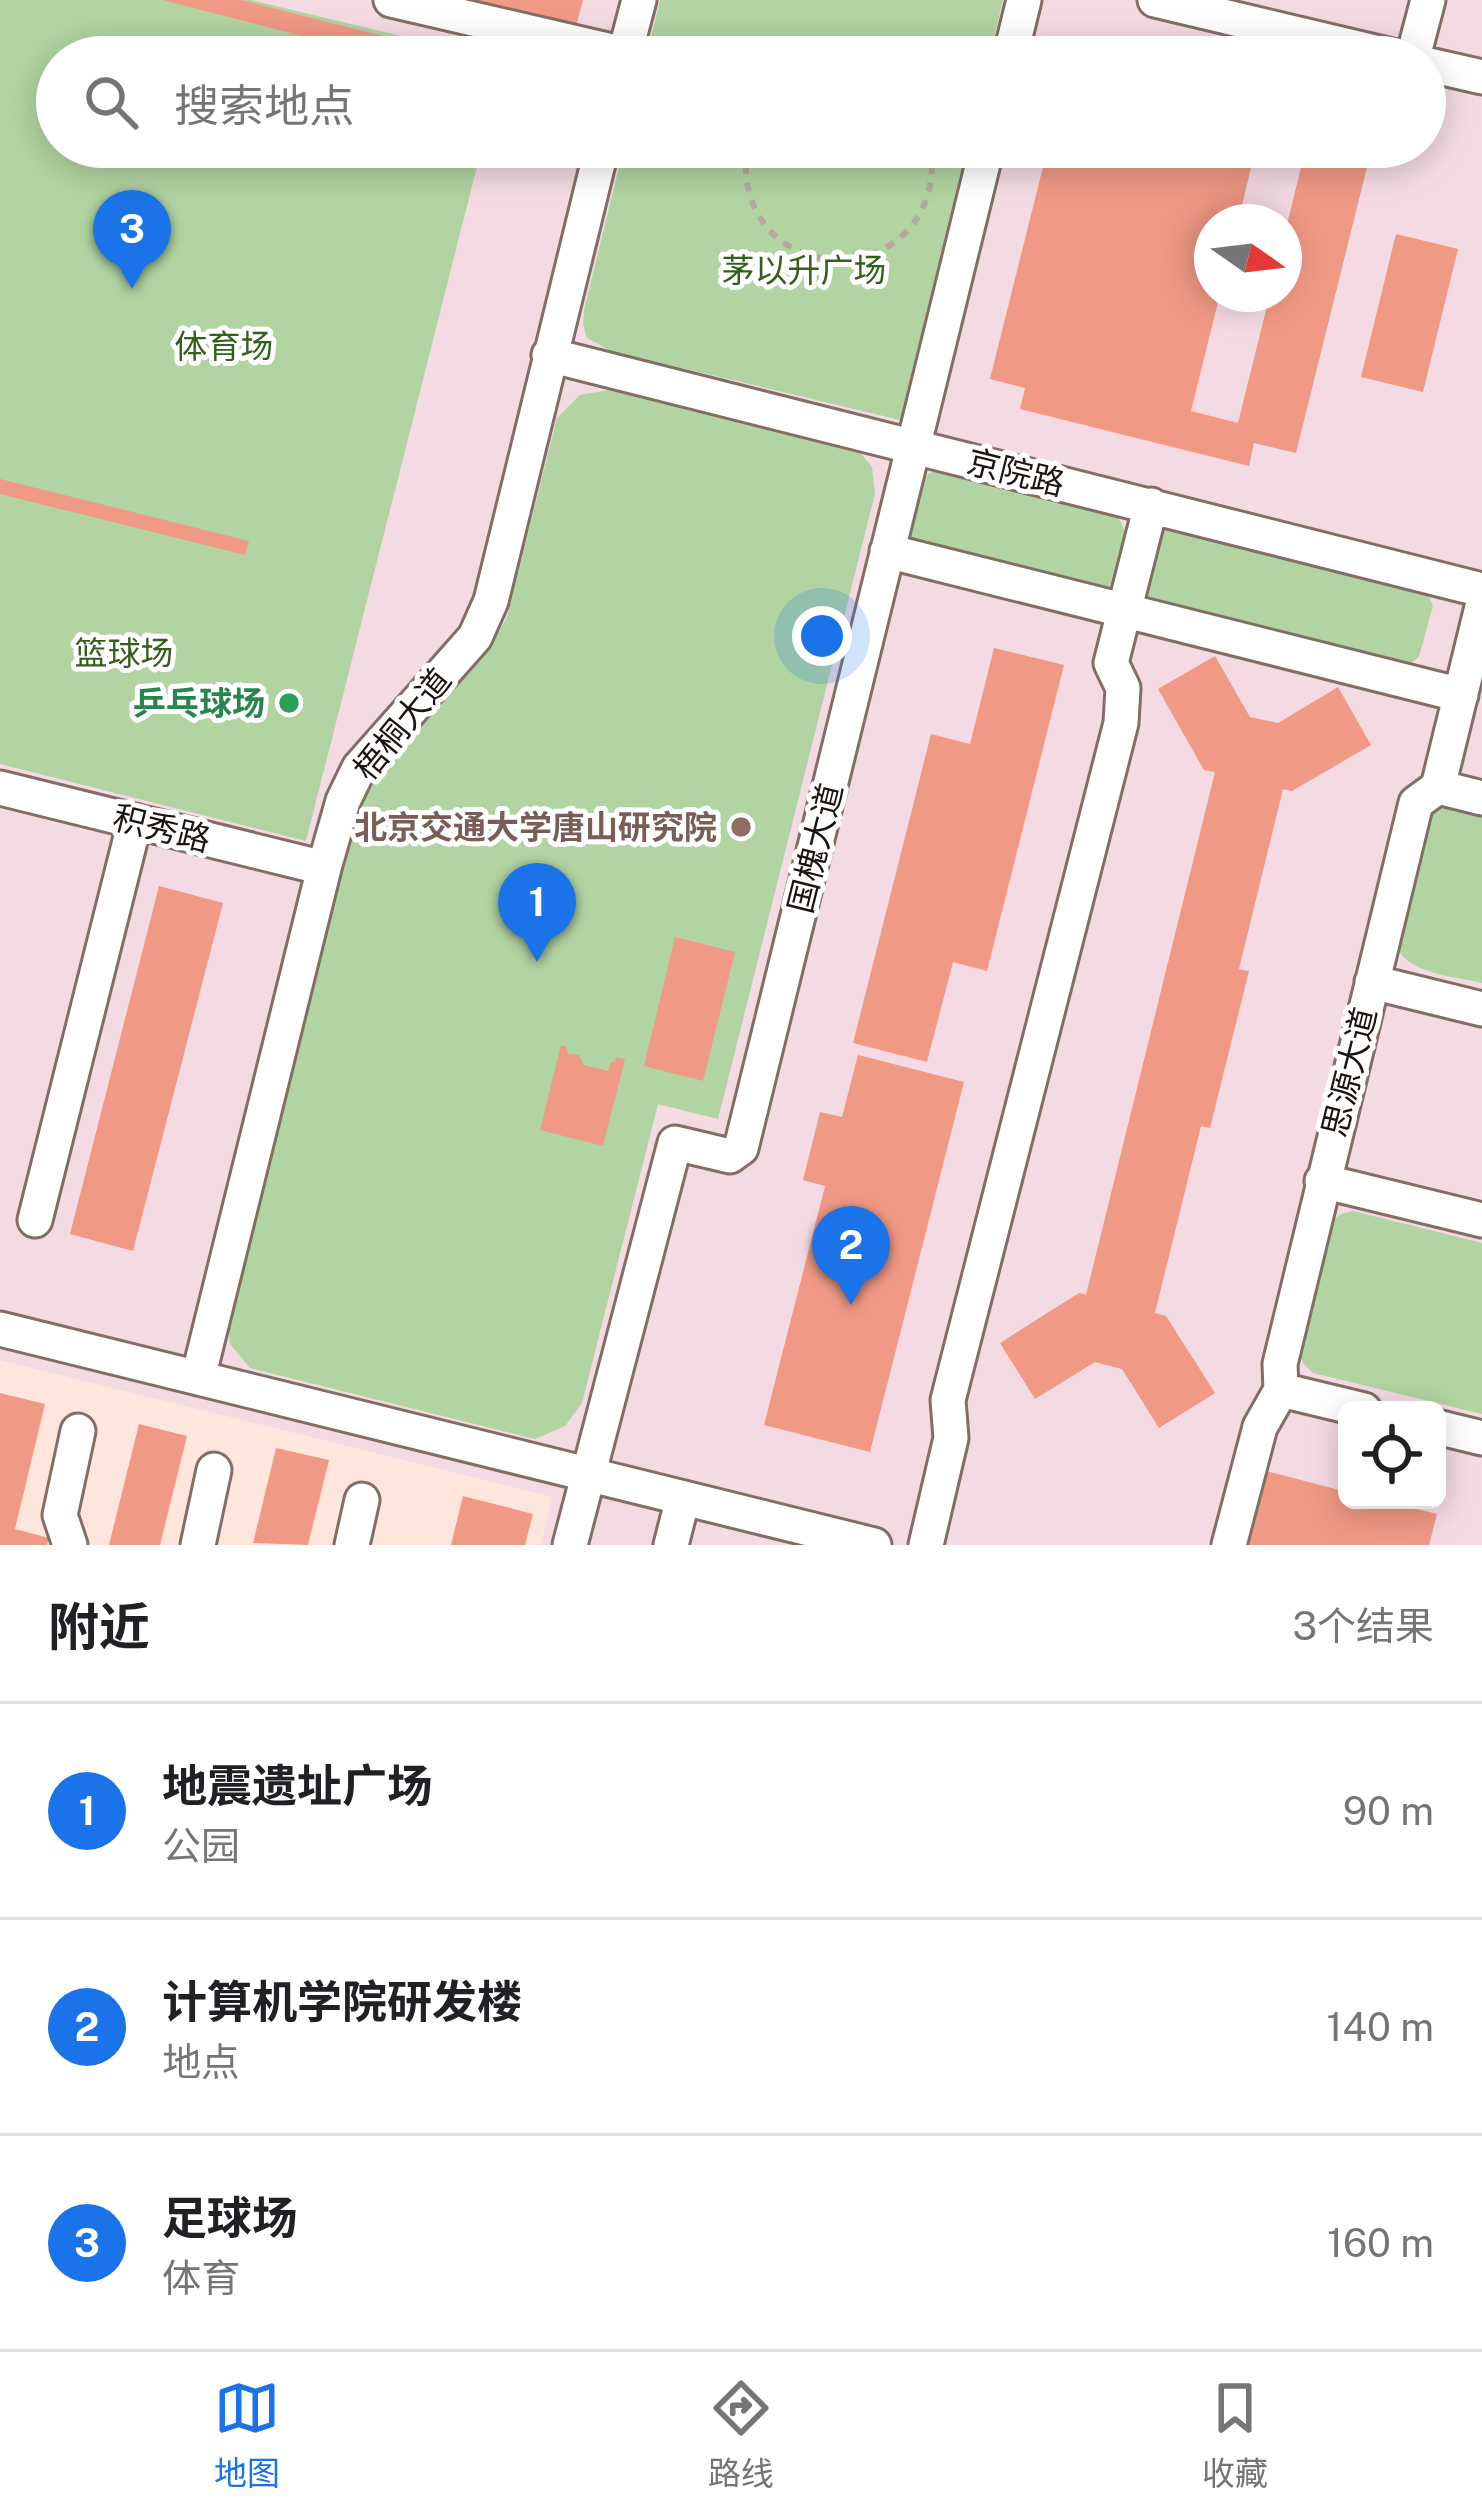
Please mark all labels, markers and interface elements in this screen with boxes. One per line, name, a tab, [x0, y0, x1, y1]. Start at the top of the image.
search box	[36, 36, 1446, 168]
icon: search	[78, 69, 144, 135]
text: 搜索地点	[174, 79, 354, 132]
pin: 3	[93, 190, 171, 289]
north arrow	[1194, 204, 1302, 312]
park label: 茅以升广场	[722, 251, 887, 289]
park label: 体育场	[175, 327, 274, 365]
street label: 京院路	[963, 442, 1069, 502]
your location	[792, 606, 852, 666]
park label: 篮球场	[75, 634, 174, 672]
street label: 梧桐大道	[346, 661, 458, 787]
place label: 乒乓球场	[133, 684, 265, 722]
marker: 乒乓球场	[276, 690, 302, 716]
street label: 国槐大道	[781, 779, 849, 917]
street label: 积秀路	[109, 798, 215, 858]
place label: 北京交通大学唐山研究院	[354, 808, 717, 846]
marker: 北京交通大学唐山研究院	[728, 814, 754, 840]
pin: 1	[498, 863, 576, 962]
street label: 思源大道	[1315, 1003, 1383, 1141]
pin: 2	[812, 1206, 890, 1305]
map controls	[1338, 1401, 1446, 1509]
button: locate	[1338, 1401, 1446, 1509]
text: 附近	[48, 1597, 150, 1656]
text: 3个结果	[1292, 1603, 1434, 1649]
text: 地震遗址广场	[162, 1759, 432, 1812]
text: 1	[79, 1788, 95, 1834]
text: 90 m	[1343, 1788, 1434, 1834]
text: 公园	[162, 1823, 240, 1869]
text: 计算机学院研发楼	[162, 1975, 522, 2028]
text: 2	[75, 2004, 99, 2050]
text: 140 m	[1327, 2004, 1434, 2050]
text: 地点	[162, 2039, 240, 2085]
text: 足球场	[162, 2191, 297, 2244]
text: 3	[74, 2220, 100, 2266]
text: 160 m	[1327, 2220, 1434, 2266]
text: 体育	[162, 2255, 240, 2301]
tab: 地图	[214, 2375, 280, 2495]
tab: 路线	[708, 2375, 774, 2495]
tab: 收藏	[1202, 2375, 1268, 2495]

